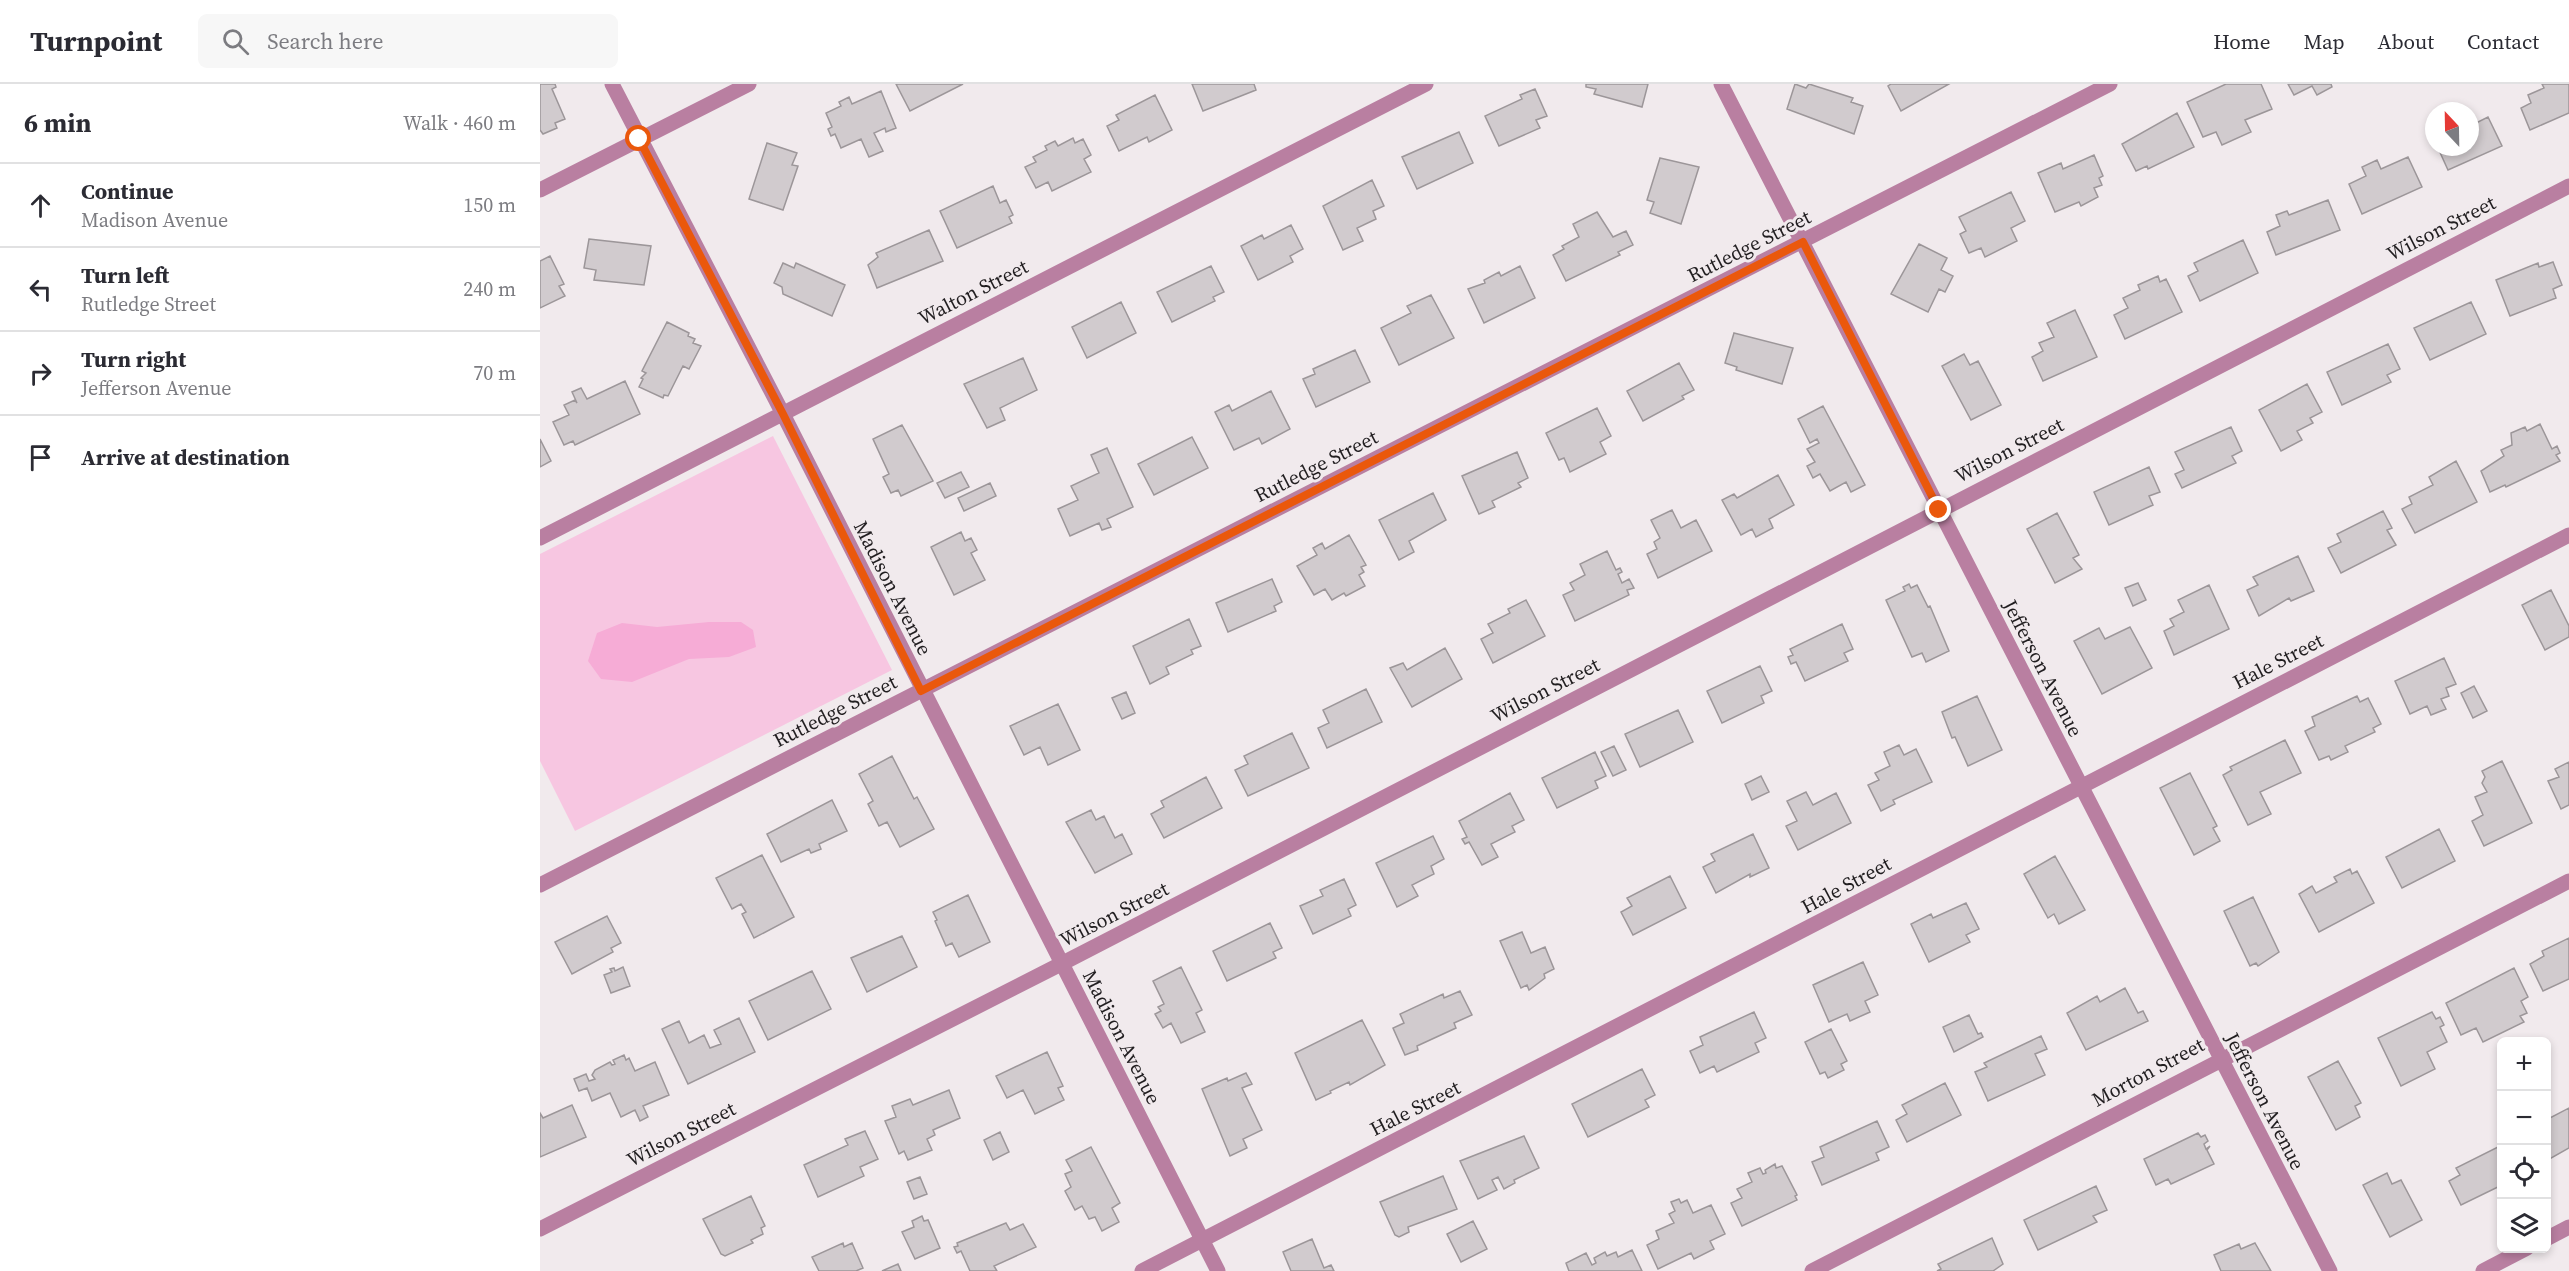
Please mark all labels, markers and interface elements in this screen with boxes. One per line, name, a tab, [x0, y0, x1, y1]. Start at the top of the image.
search box	[198, 14, 618, 68]
text: Turnpoint	[30, 22, 162, 60]
icon: search	[219, 25, 252, 58]
text: Search here	[267, 26, 383, 56]
text: Home	[2213, 27, 2271, 56]
text: Map	[2304, 27, 2345, 56]
text: About	[2378, 27, 2434, 56]
text: Contact	[2467, 27, 2539, 56]
north arrow	[2425, 102, 2479, 156]
text: 6 min	[24, 105, 91, 141]
text: Walk · 460 m	[403, 109, 516, 137]
route start	[625, 125, 651, 151]
text: Continue	[81, 176, 174, 206]
street label: Wilson Street	[2382, 188, 2501, 267]
icon: ahead	[24, 189, 57, 222]
text: 150 m	[463, 191, 516, 219]
street label: Rutledge Street	[1683, 203, 1816, 289]
text: Madison Avenue	[81, 206, 228, 234]
street label: Walton Street	[913, 252, 1033, 332]
text: Turn left	[81, 260, 169, 290]
icon: left	[24, 273, 57, 306]
text: 240 m	[463, 275, 516, 303]
text: Rutledge Street	[81, 290, 216, 318]
text: Turn right	[81, 344, 186, 374]
icon: right	[24, 357, 57, 390]
text: 70 m	[473, 359, 516, 387]
text: Jefferson Avenue	[81, 374, 232, 402]
street label: Wilson Street	[1950, 410, 2069, 489]
street label: Rutledge Street	[1250, 423, 1383, 509]
icon: arrive	[24, 441, 57, 474]
text: Arrive at destination	[81, 442, 290, 472]
route end	[1925, 496, 1951, 522]
street label: Madison Avenue	[847, 516, 939, 660]
street label: Jefferson Avenue	[1996, 594, 2090, 741]
street label: Hale Street	[2228, 626, 2328, 696]
street label: Wilson Street	[1486, 650, 1605, 729]
street label: Rutledge Street	[769, 668, 902, 754]
street label: Hale Street	[1796, 849, 1896, 920]
street label: Wilson Street	[1055, 874, 1174, 953]
street label: Madison Avenue	[1076, 965, 1168, 1109]
street label: Jefferson Avenue	[2218, 1027, 2312, 1174]
street label: Morton Street	[2087, 1030, 2209, 1113]
map controls	[2497, 1037, 2551, 1253]
button: +	[2497, 1037, 2551, 1091]
street label: Hale Street	[1365, 1073, 1465, 1143]
button: −	[2497, 1091, 2551, 1145]
street label: Wilson Street	[622, 1094, 741, 1173]
button: locate	[2497, 1145, 2551, 1199]
button: layers	[2497, 1199, 2551, 1253]

